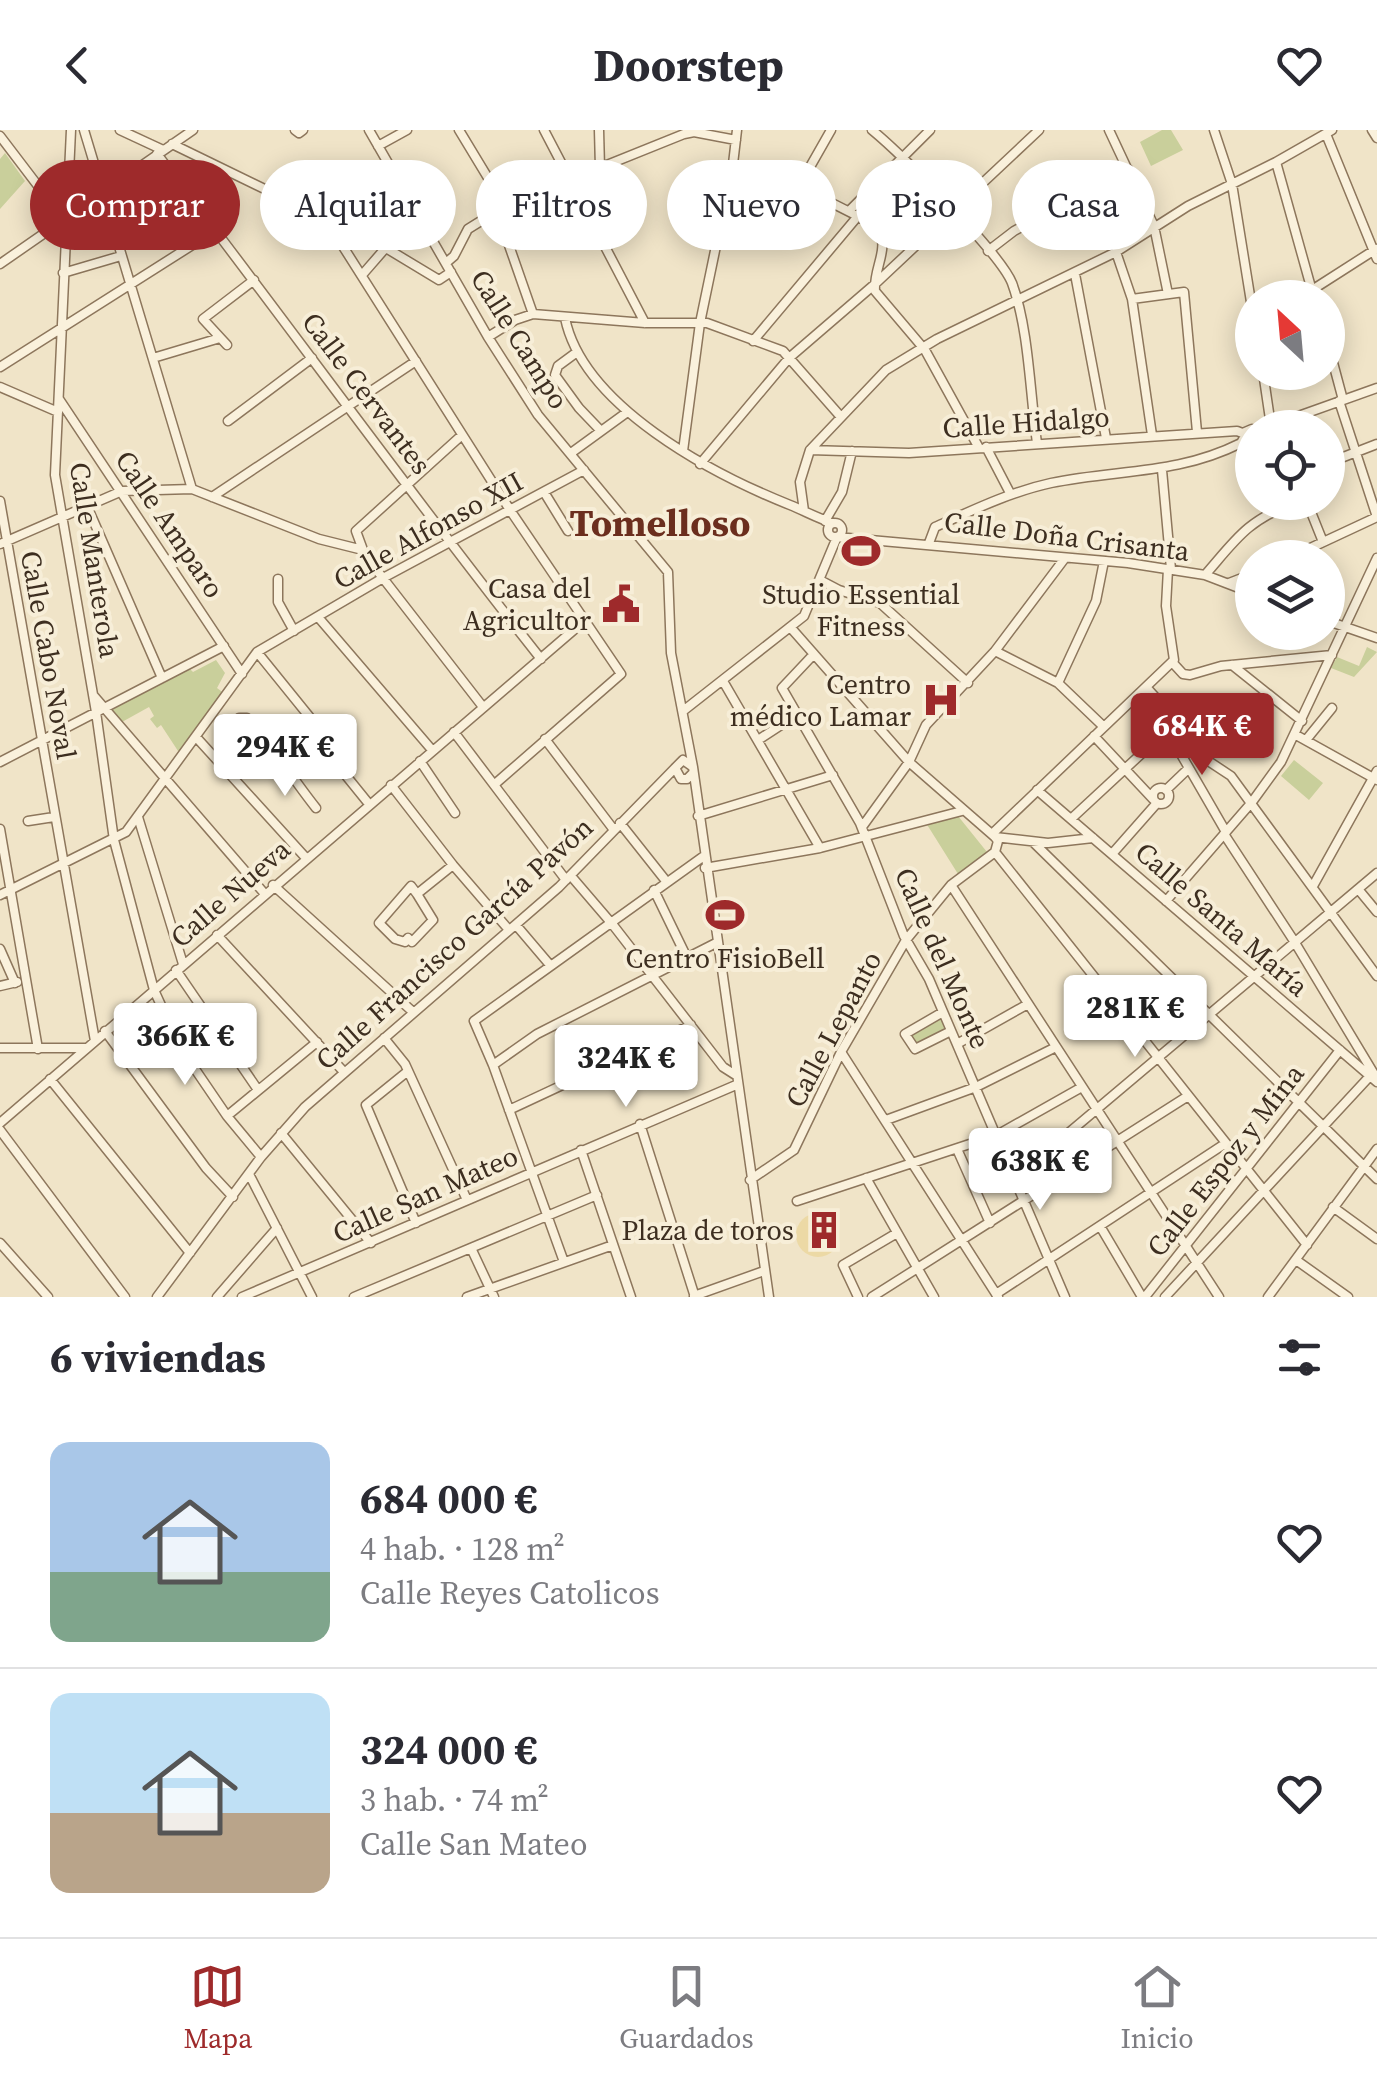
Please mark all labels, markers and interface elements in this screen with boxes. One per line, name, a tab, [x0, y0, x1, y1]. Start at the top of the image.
text: Doorstep	[593, 34, 784, 96]
icon: back	[50, 38, 105, 93]
icon: heart	[1272, 38, 1327, 93]
chip: Comprar	[30, 160, 240, 250]
chip: Alquilar	[260, 160, 456, 250]
chip: Filtros	[476, 160, 647, 250]
chip: Nuevo	[667, 160, 836, 250]
chip: Piso	[856, 160, 992, 250]
chip: Casa	[1012, 160, 1155, 250]
street label: Calle Campo	[462, 262, 578, 416]
north arrow	[1235, 280, 1345, 390]
map controls	[1235, 280, 1345, 650]
street label: Calle Cervantes	[294, 304, 440, 482]
street label: Calle Hidalgo	[941, 397, 1111, 447]
button: locate	[1235, 410, 1345, 520]
street label: Calle Amparo	[107, 443, 233, 605]
street label: Calle Manterola	[61, 460, 129, 661]
street label: Calle Alfonso XII	[326, 462, 530, 598]
district label: Tomelloso	[569, 497, 751, 549]
street label: Calle Doña Crisanta	[942, 502, 1192, 570]
sports icon: Studio Essential Fitness	[840, 530, 882, 572]
button: layers	[1235, 540, 1345, 650]
street label: Calle Cabo Noval	[12, 548, 86, 762]
place label: Casa del Agricultor	[463, 569, 591, 639]
place label: Studio Essential Fitness	[762, 575, 960, 645]
public building icon: Casa del Agricultor	[600, 583, 642, 625]
place label: Centro médico Lamar	[730, 665, 911, 735]
hospital icon: Centro médico Lamar	[920, 679, 962, 721]
pin: 684K €	[1121, 693, 1283, 778]
text: 684K €	[1153, 703, 1251, 747]
pin: 294K €	[204, 714, 366, 799]
text: 294K €	[236, 724, 334, 768]
street label: Calle Francisco García Pavón	[307, 808, 601, 1078]
street label: Calle Nueva	[162, 830, 299, 956]
street label: Calle Santa María	[1127, 833, 1317, 1005]
street label: Calle del Monte	[886, 861, 1000, 1055]
sports icon: Centro FisioBell	[704, 894, 746, 936]
place label: Centro FisioBell	[625, 939, 825, 977]
street label: Calle Lepanto	[776, 944, 890, 1114]
pin: 281K €	[1054, 975, 1216, 1060]
text: 281K €	[1086, 985, 1184, 1029]
pin: 366K €	[104, 1003, 266, 1088]
text: 366K €	[136, 1013, 234, 1057]
pin: 324K €	[545, 1025, 707, 1110]
text: 324K €	[577, 1035, 675, 1079]
street label: Calle Espoz y Mina	[1138, 1055, 1313, 1264]
pin: 638K €	[959, 1128, 1121, 1213]
street label: Calle San Mateo	[326, 1136, 524, 1252]
text: 638K €	[991, 1138, 1089, 1182]
building icon: Plaza de toros	[803, 1209, 845, 1251]
place label: Plaza de toros	[621, 1211, 794, 1249]
text: 6 viviendas	[50, 1328, 266, 1386]
icon: filters	[1272, 1330, 1327, 1385]
text: 684 000 €	[360, 1469, 537, 1527]
icon: home	[130, 1482, 250, 1602]
icon: heart	[1272, 1515, 1327, 1570]
text: 4 hab. · 128 m²	[360, 1527, 565, 1571]
text: Calle Reyes Catolicos	[360, 1571, 660, 1615]
text: 324 000 €	[360, 1720, 537, 1778]
icon: home	[130, 1733, 250, 1853]
icon: heart	[1272, 1766, 1327, 1821]
text: 3 hab. · 74 m²	[360, 1778, 549, 1822]
text: Calle San Mateo	[360, 1822, 588, 1866]
tab: Mapa	[183, 1959, 252, 2057]
tab: Guardados	[619, 1959, 754, 2057]
tab: Inicio	[1120, 1959, 1194, 2057]

